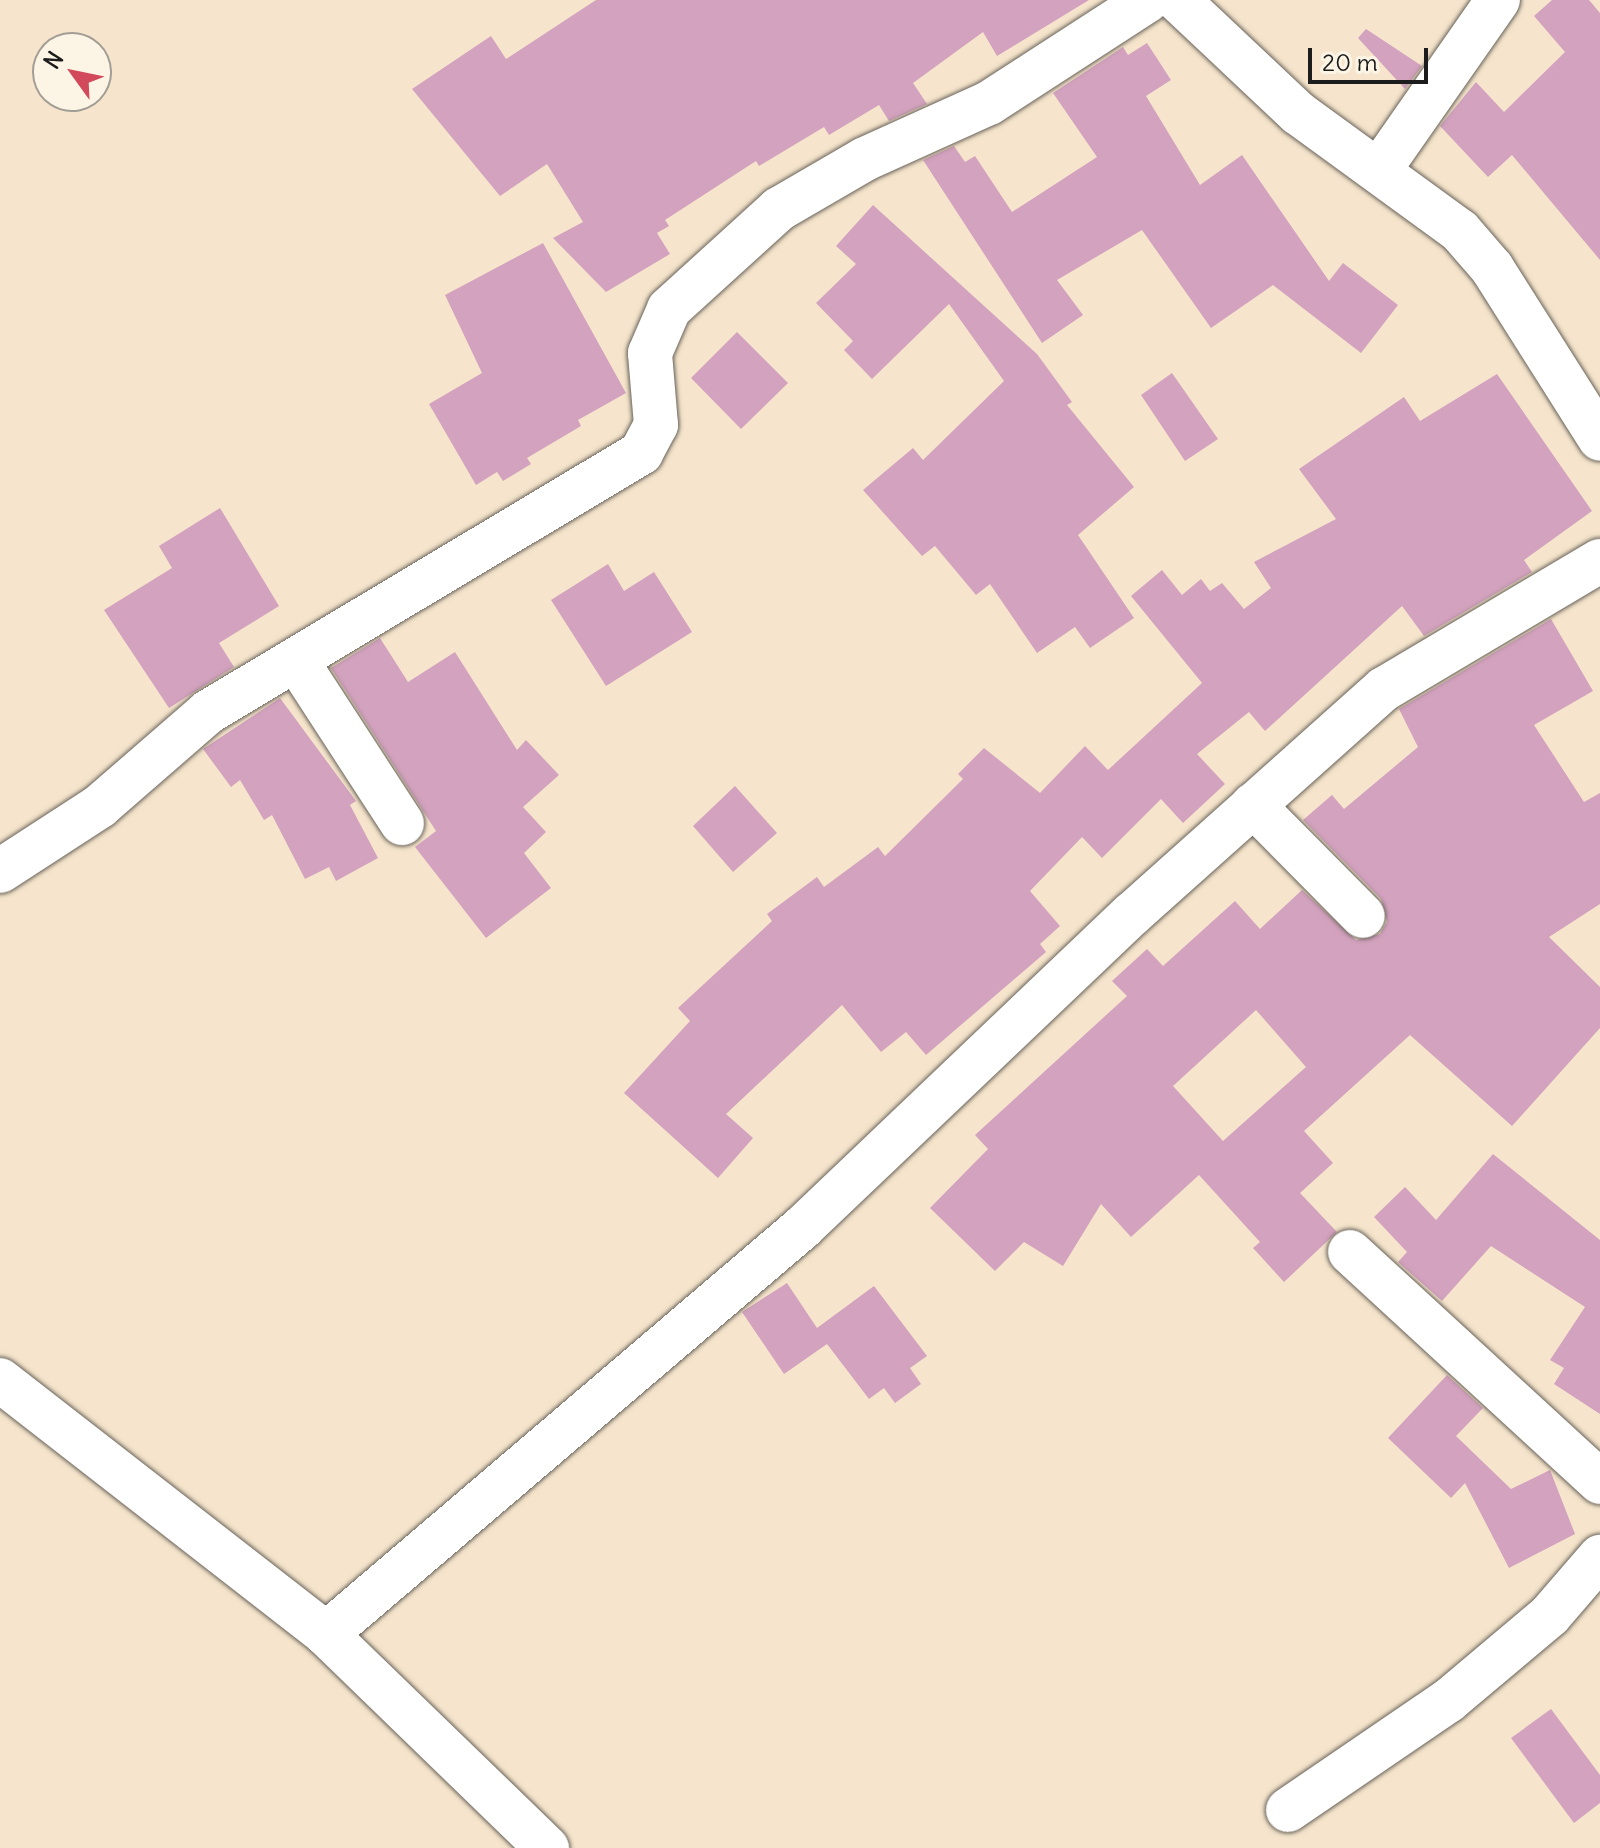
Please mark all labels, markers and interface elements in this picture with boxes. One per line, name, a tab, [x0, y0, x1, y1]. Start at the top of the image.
north arrow	[32, 32, 112, 112]
scale bar	[1312, 32, 1432, 82]
text: N	[38, 46, 69, 74]
text: 20 m	[1322, 47, 1378, 77]

